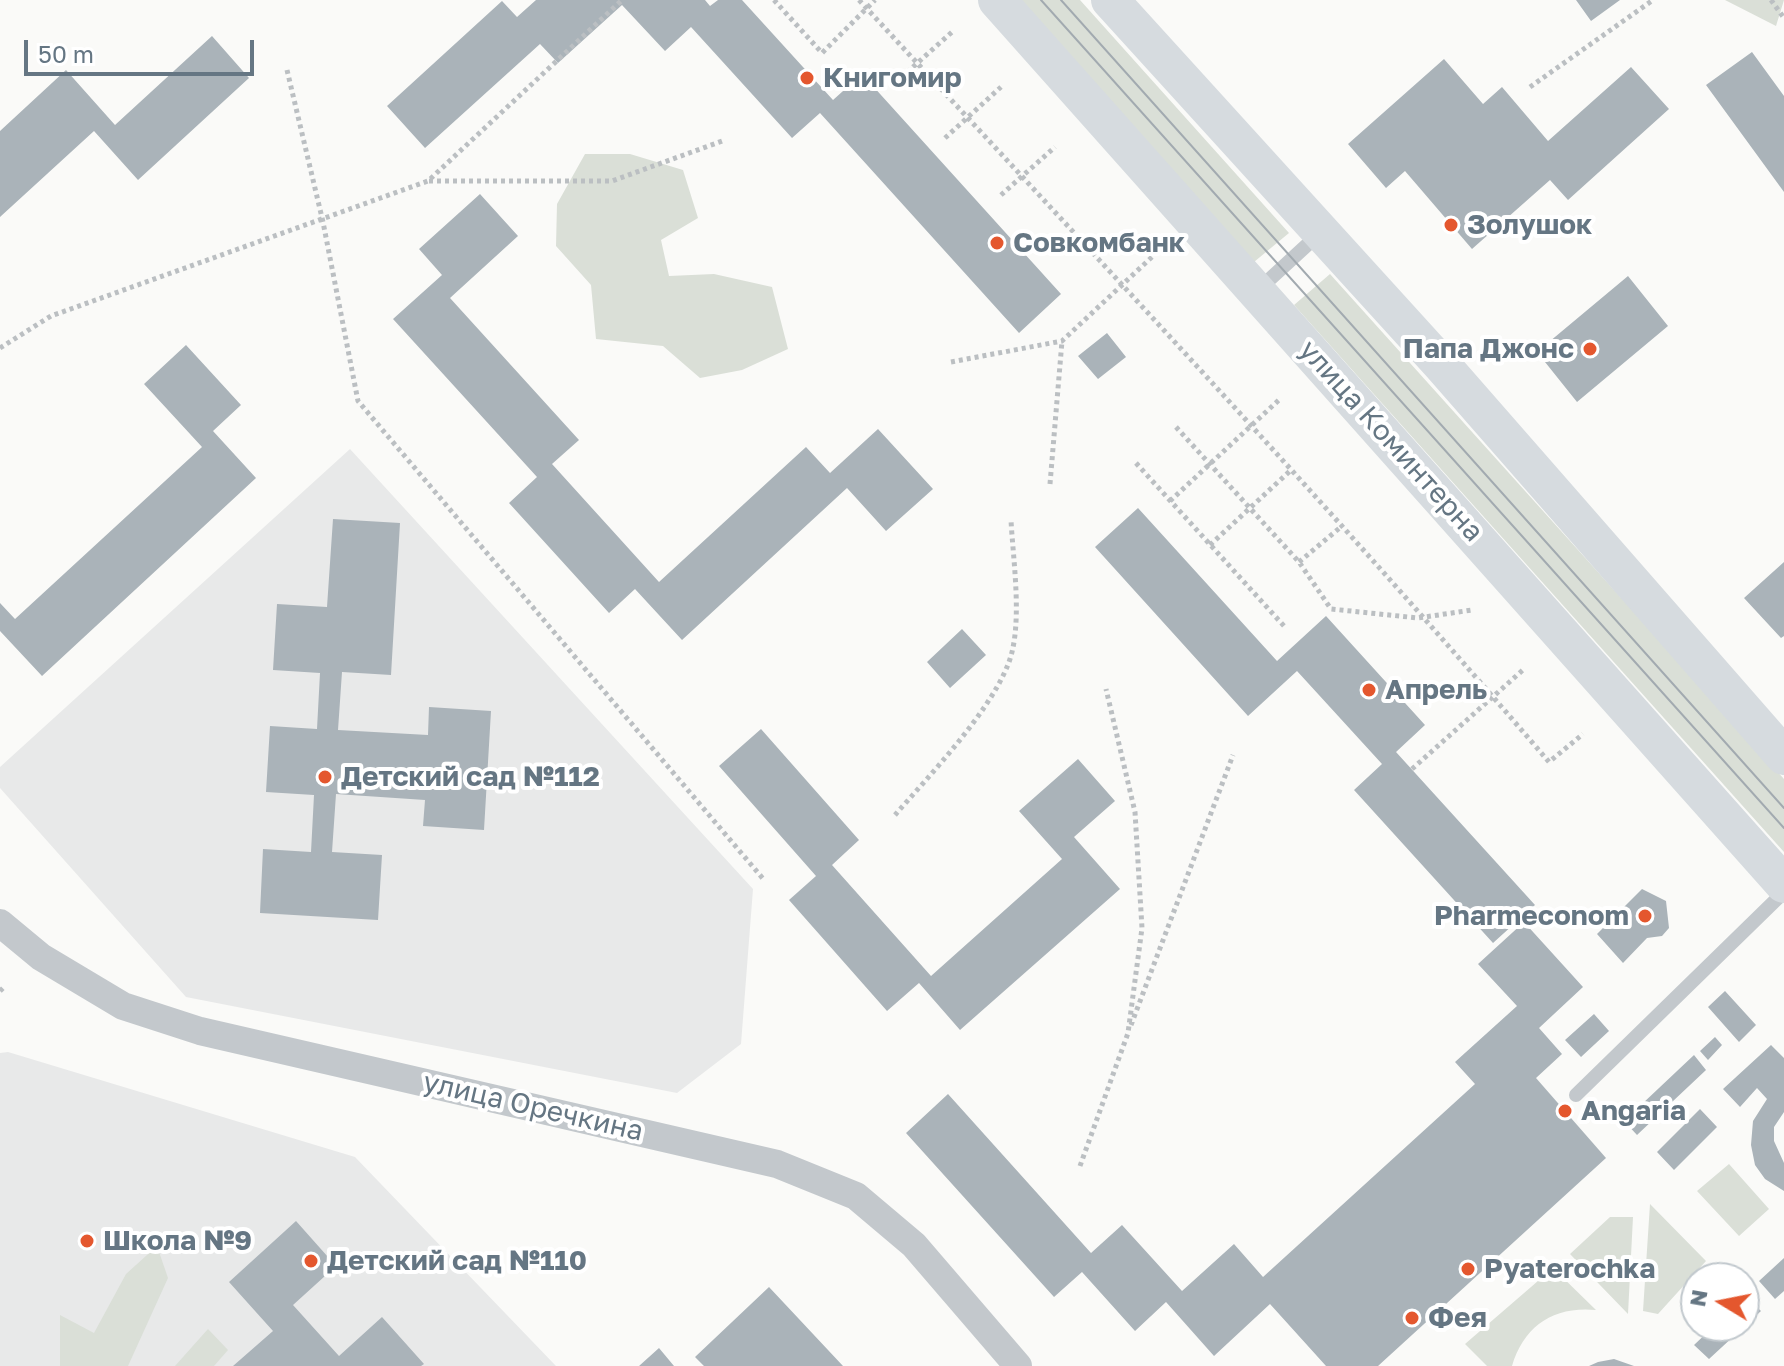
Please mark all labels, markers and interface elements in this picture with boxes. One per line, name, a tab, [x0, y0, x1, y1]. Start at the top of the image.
scale bar	[28, 24, 258, 74]
text: 50 m	[38, 39, 94, 68]
place label: Книгомир	[823, 61, 962, 95]
marker: Книгомир	[798, 69, 816, 87]
place label: Золушок	[1467, 208, 1592, 242]
marker: Золушок	[1442, 216, 1460, 234]
place label: Совкомбанк	[1013, 226, 1185, 260]
marker: Совкомбанк	[988, 234, 1006, 252]
place label: Папа Джонс	[1403, 332, 1574, 366]
street label: улица Коминтерна	[1292, 334, 1490, 548]
marker: Папа Джонс	[1581, 340, 1599, 358]
place label: Апрель	[1385, 673, 1487, 707]
marker: Апрель	[1360, 681, 1378, 699]
place label: Детский сад №112	[341, 760, 600, 794]
marker: Детский сад №112	[316, 768, 334, 786]
place label: Pharmeconom	[1434, 899, 1629, 933]
marker: Pharmeconom	[1636, 907, 1654, 925]
street label: улица Оречкина	[420, 1065, 646, 1149]
place label: Angaria	[1581, 1094, 1686, 1128]
marker: Angaria	[1556, 1102, 1574, 1120]
place label: Школа №9	[103, 1224, 252, 1258]
marker: Школа №9	[78, 1232, 96, 1250]
place label: Детский сад №110	[327, 1244, 587, 1278]
marker: Детский сад №110	[302, 1252, 320, 1270]
place label: Pyaterochka	[1484, 1252, 1656, 1286]
marker: Pyaterochka	[1459, 1260, 1477, 1278]
north arrow	[1680, 1262, 1760, 1342]
text: N	[1683, 1288, 1713, 1309]
place label: Фея	[1428, 1301, 1487, 1335]
marker: Фея	[1403, 1309, 1421, 1327]

